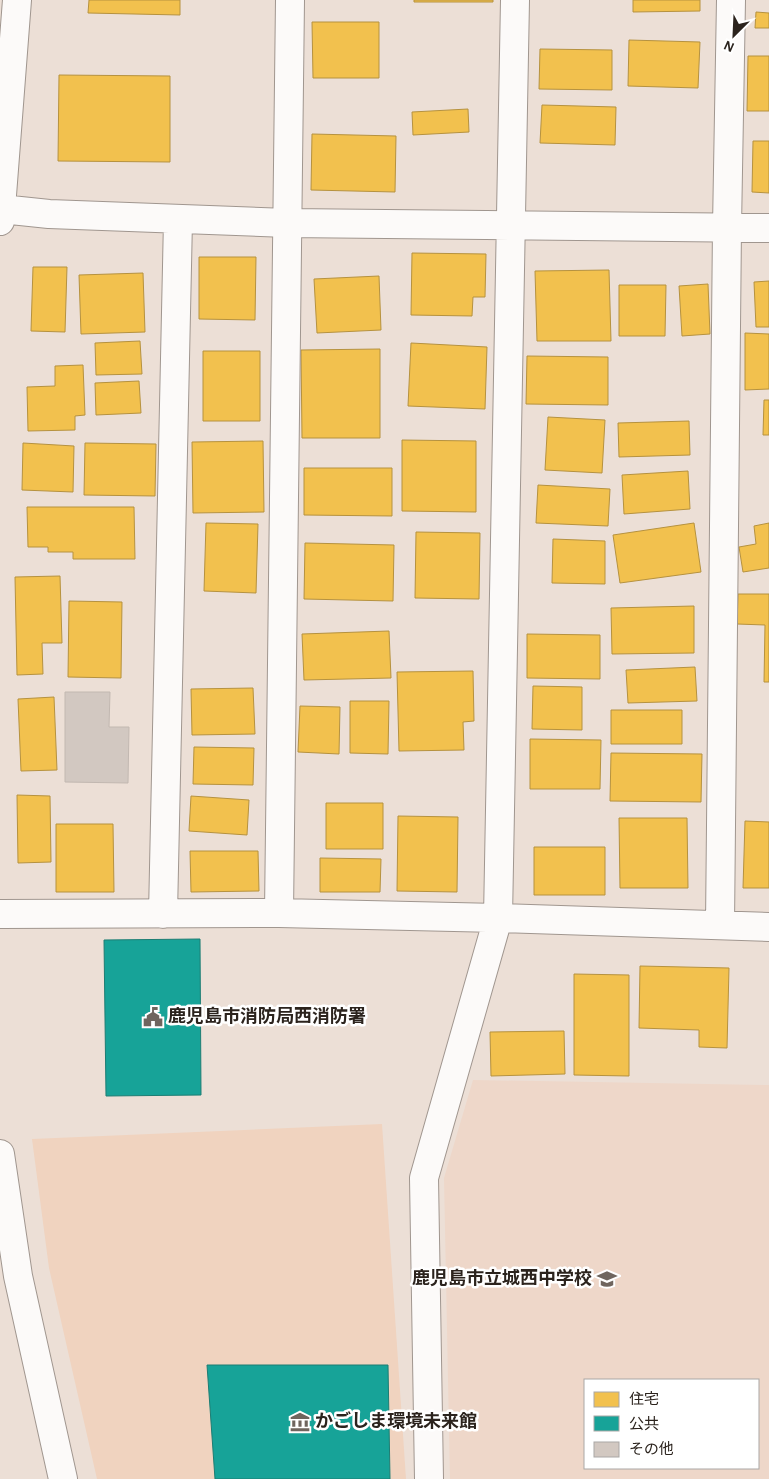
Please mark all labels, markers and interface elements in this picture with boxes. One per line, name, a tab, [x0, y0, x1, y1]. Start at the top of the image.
north arrow	[709, 10, 759, 60]
text: N	[722, 38, 736, 54]
public building icon: 鹿児島市消防局西消防署	[142, 1006, 164, 1028]
place label: 鹿児島市消防局西消防署	[168, 1006, 366, 1026]
place label: 鹿児島市立城西中学校	[412, 1268, 592, 1288]
school or university icon: 鹿児島市立城西中学校	[596, 1268, 618, 1290]
legend	[584, 1379, 759, 1469]
text: 住宅	[629, 1391, 659, 1407]
museum icon: かごしま環境未来館	[289, 1411, 311, 1433]
place label: かごしま環境未来館	[315, 1411, 477, 1431]
text: 公共	[629, 1416, 659, 1432]
text: その他	[629, 1441, 674, 1457]

